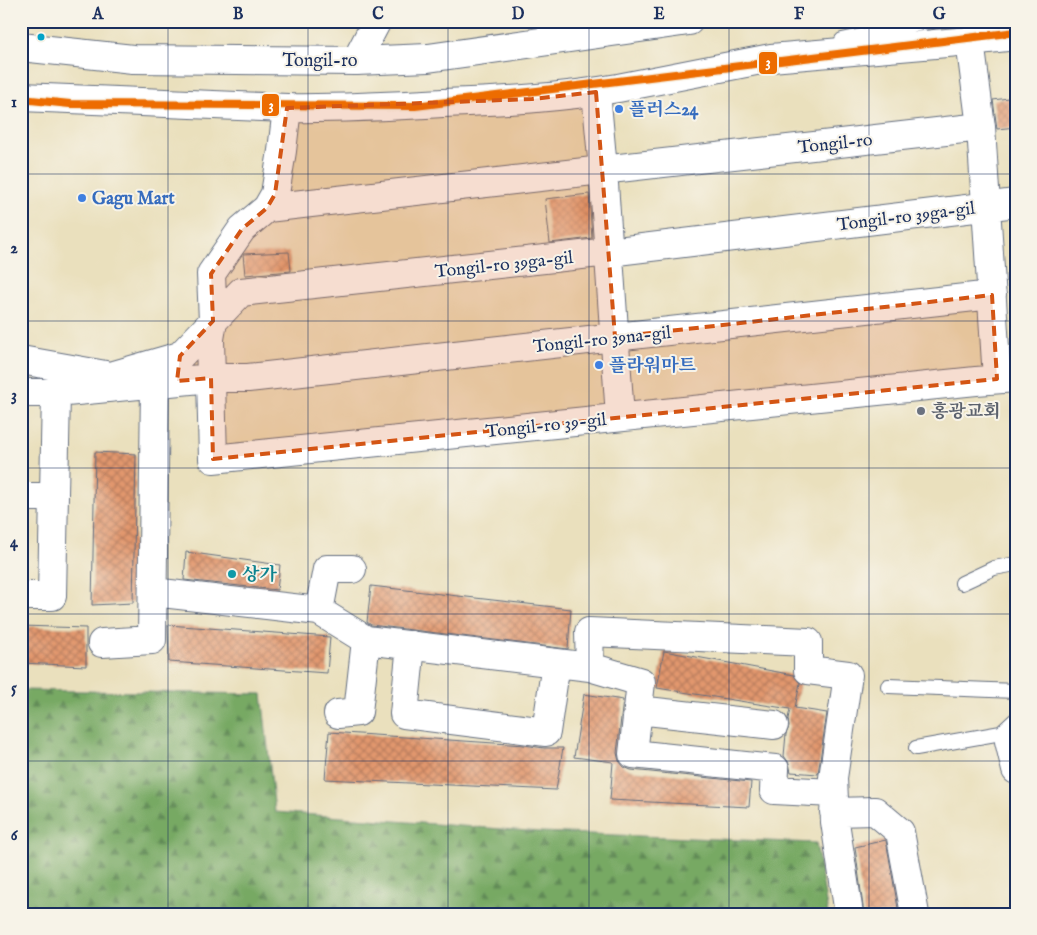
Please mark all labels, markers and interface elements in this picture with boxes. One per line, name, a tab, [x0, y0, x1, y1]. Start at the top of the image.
text: A	[92, 5, 105, 25]
text: B	[233, 5, 244, 25]
text: C	[372, 5, 384, 25]
text: D	[512, 5, 525, 25]
text: E	[653, 5, 665, 25]
text: F	[794, 5, 805, 25]
text: G	[933, 5, 946, 25]
unlabelled marker	[36, 32, 46, 42]
street label: Tongil-ro	[283, 50, 358, 73]
line badge: 3	[758, 51, 778, 75]
text: 3	[765, 54, 771, 72]
text: 1	[11, 93, 17, 113]
line badge: 3	[261, 93, 280, 117]
text: 3	[268, 97, 274, 115]
place label: 플러스24	[629, 99, 700, 122]
marker: 플러스24	[613, 103, 625, 115]
street label: Tongil-ro	[797, 129, 874, 160]
place label: Gagu Mart	[92, 188, 175, 211]
marker: Gagu Mart	[76, 192, 88, 204]
street label: Tongil-ro 39ga-gil	[836, 198, 977, 237]
text: 2	[10, 239, 18, 259]
street label: Tongil-ro 39ga-gil	[434, 247, 574, 284]
street label: Tongil-ro 39na-gil	[532, 322, 672, 359]
place label: 플라워마트	[609, 355, 697, 378]
marker: 플라워마트	[593, 359, 605, 371]
text: 3	[11, 386, 17, 406]
place label: 홍광교회	[931, 401, 1001, 424]
marker: 홍광교회	[915, 405, 927, 417]
street label: Tongil-ro 39-gil	[485, 409, 608, 444]
text: 4	[10, 533, 19, 553]
place label: 상가	[242, 564, 277, 587]
marker: 상가	[226, 568, 238, 580]
text: 5	[11, 679, 17, 699]
text: 6	[11, 826, 19, 846]

